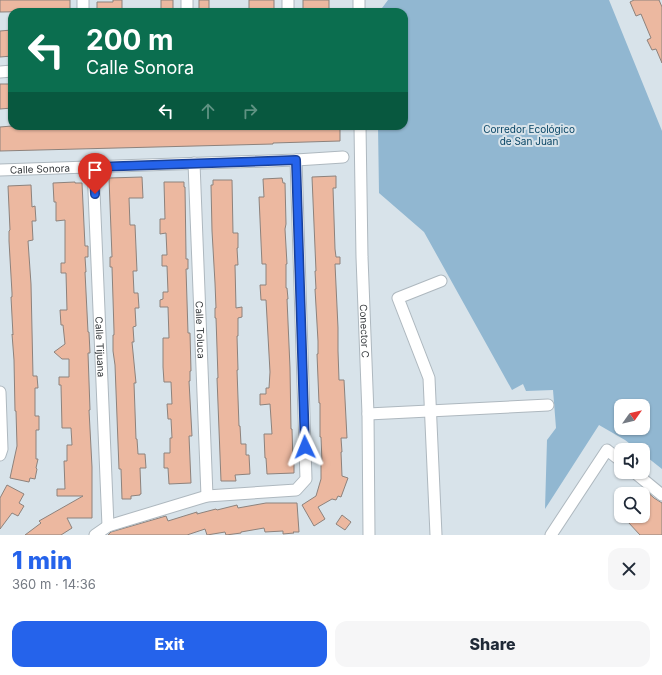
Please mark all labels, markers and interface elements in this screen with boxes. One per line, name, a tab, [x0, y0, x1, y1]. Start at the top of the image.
text: 200 m	[86, 23, 174, 57]
icon: left	[20, 24, 72, 76]
text: Calle Sonora	[86, 57, 194, 78]
icon: left	[155, 100, 177, 122]
icon: ahead	[197, 100, 219, 122]
icon: right	[239, 100, 261, 122]
park label: Corredor Ecológico de San Juan	[483, 123, 575, 147]
pin	[78, 153, 112, 194]
icon: arrive	[84, 159, 106, 181]
street label: Calle Sonora	[10, 162, 70, 176]
street label: Calle Toluca	[193, 301, 208, 359]
street label: Conector C	[358, 304, 372, 358]
street label: Calle Tijuana	[93, 316, 108, 377]
north arrow	[614, 399, 650, 435]
map controls	[614, 399, 650, 523]
position arrow	[284, 426, 326, 468]
button: sound	[614, 443, 650, 479]
button: search	[614, 487, 650, 523]
text: 1 min	[12, 546, 72, 575]
button: close	[608, 548, 650, 590]
text: 360 m · 14:36	[12, 576, 96, 592]
button: Exit	[12, 621, 327, 667]
button: Share	[335, 621, 650, 667]

